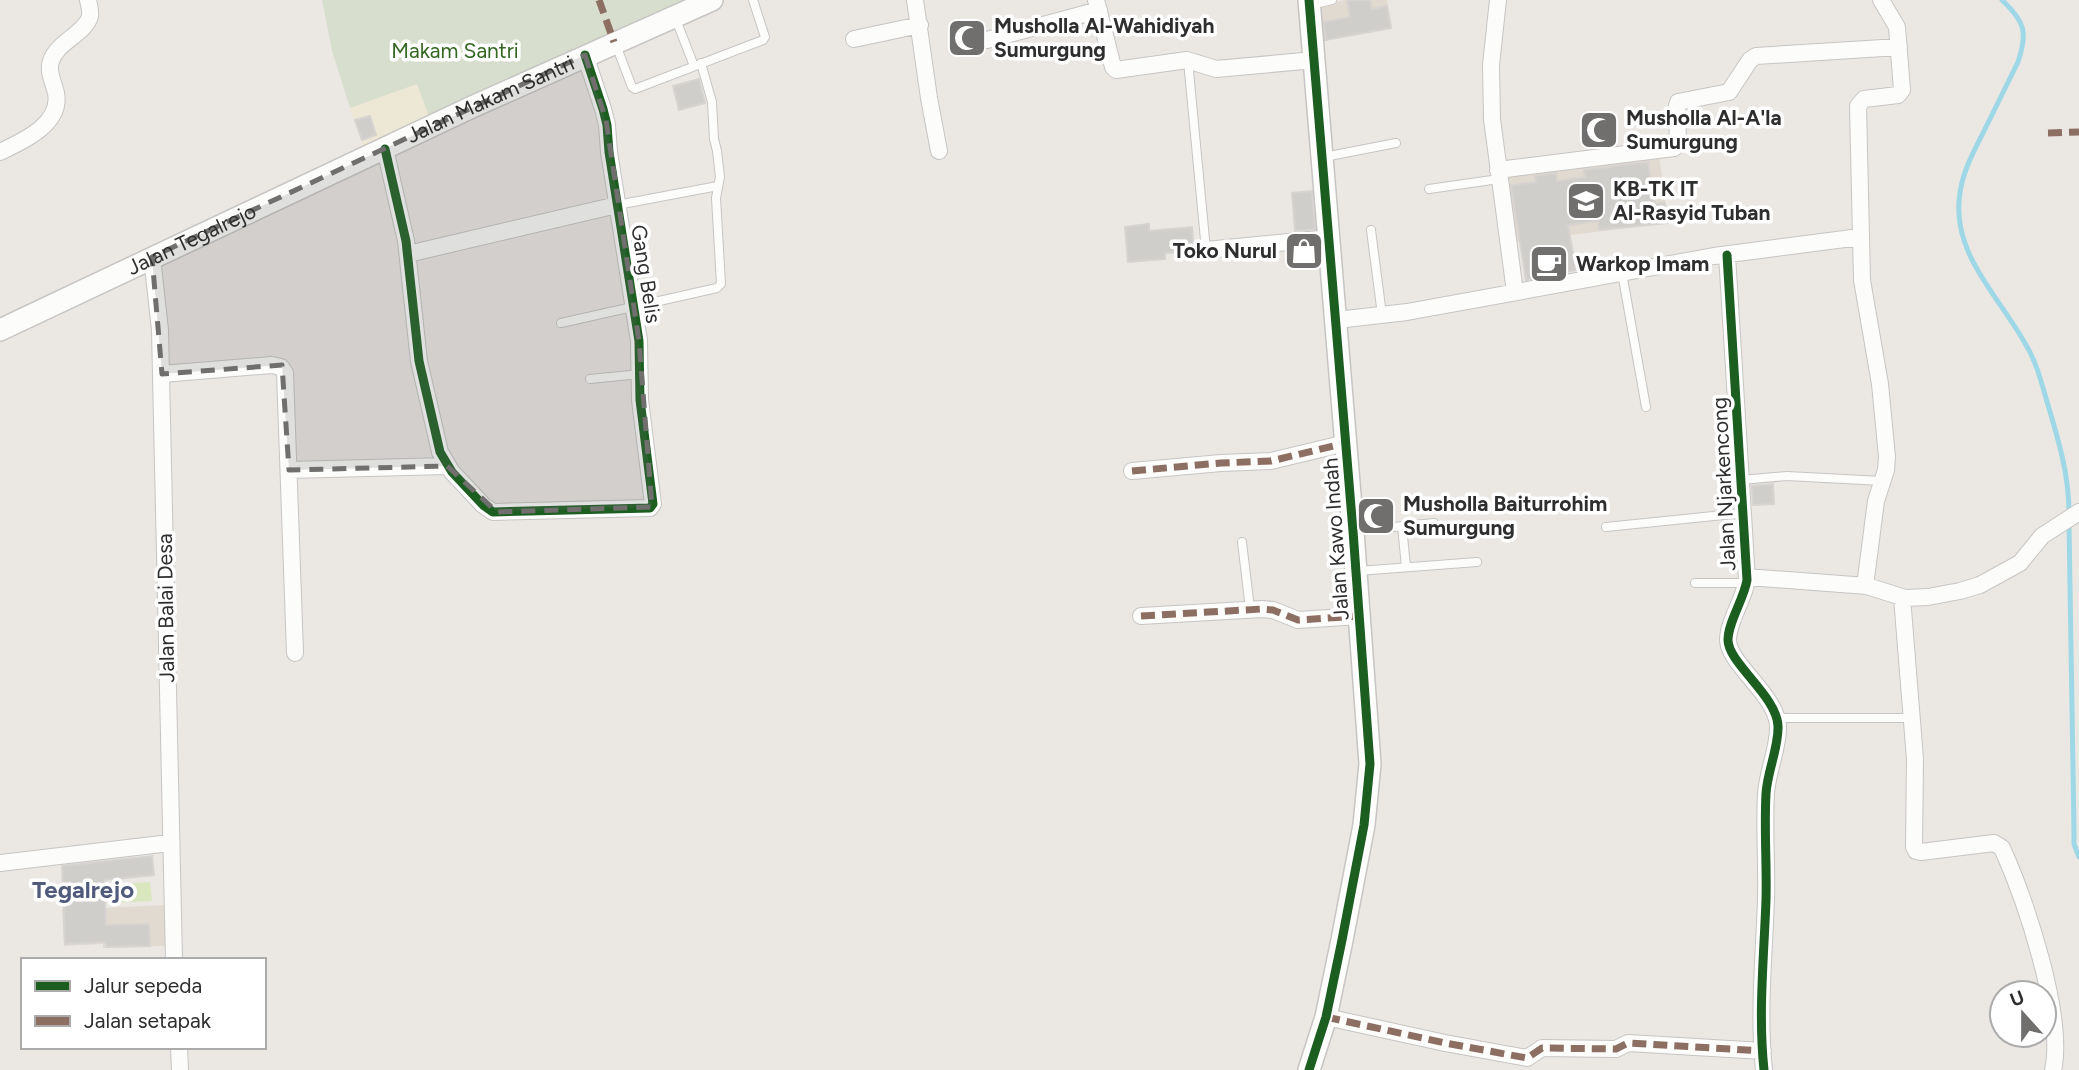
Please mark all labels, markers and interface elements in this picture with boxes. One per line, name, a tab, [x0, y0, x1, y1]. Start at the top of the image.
place label: Musholla Al-Wahidiyah Sumurgung	[994, 13, 1215, 62]
mosque icon: Musholla Al-Wahidiyah Sumurgung	[946, 17, 988, 59]
park label: Makam Santri	[391, 38, 519, 63]
street label: Jalan Makam Santri	[403, 50, 578, 148]
place label: Musholla Al-A'la Sumurgung	[1626, 105, 1782, 154]
mosque icon: Musholla Al-A'la Sumurgung	[1578, 109, 1620, 151]
place label: KB-TK IT Al-Rasyid Tuban	[1613, 176, 1770, 225]
school or university icon: KB-TK IT Al-Rasyid Tuban	[1565, 180, 1607, 222]
street label: Jalan Tegalrejo	[123, 198, 260, 280]
street label: Gang Belis	[626, 223, 667, 325]
shop icon: Toko Nurul	[1283, 230, 1325, 272]
place label: Toko Nurul	[1173, 238, 1277, 263]
cafe icon: Warkop Imam	[1528, 243, 1570, 285]
place label: Warkop Imam	[1576, 251, 1709, 276]
street label: Jalan Njarkencong	[1706, 396, 1741, 572]
street label: Jalan Kawo Indah	[1317, 457, 1354, 621]
place label: Musholla Baiturrohim Sumurgung	[1403, 491, 1607, 540]
mosque icon: Musholla Baiturrohim Sumurgung	[1355, 495, 1397, 537]
street label: Jalan Balai Desa	[152, 533, 179, 683]
district label: Tegalrejo	[32, 875, 134, 904]
legend	[21, 958, 266, 1049]
text: Jalur sepeda	[84, 973, 202, 998]
north arrow	[1988, 979, 2058, 1049]
text: U	[2007, 985, 2027, 1012]
text: Jalan setapak	[84, 1008, 212, 1033]

